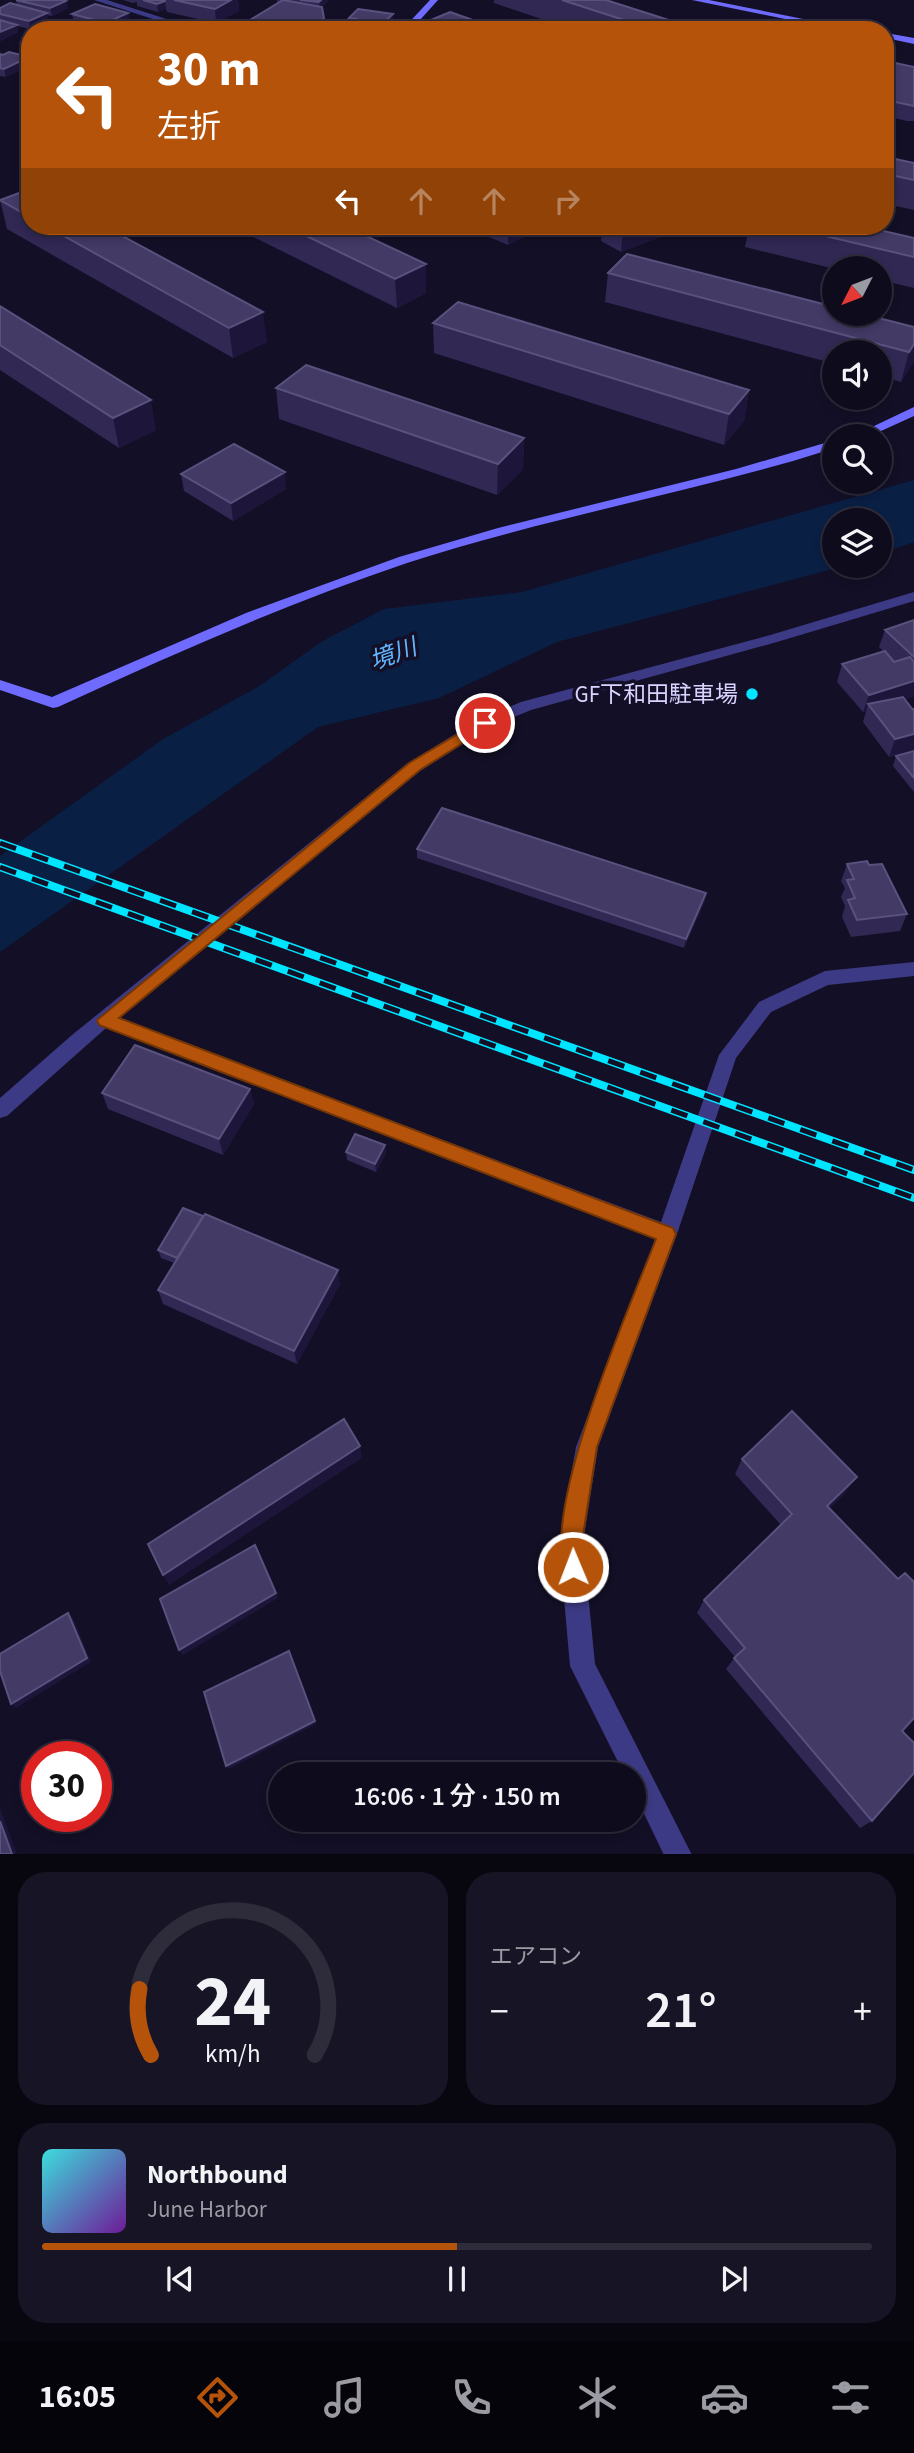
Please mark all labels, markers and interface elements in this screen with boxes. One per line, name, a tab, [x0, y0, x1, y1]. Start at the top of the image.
text: 30 m	[157, 35, 261, 105]
icon: left	[42, 49, 133, 140]
text: 左折	[157, 104, 221, 150]
icon: left	[329, 182, 367, 220]
icon: ahead	[402, 182, 440, 220]
icon: ahead	[475, 182, 513, 220]
icon: right	[548, 182, 586, 220]
north arrow	[822, 256, 892, 326]
map controls	[822, 256, 892, 578]
button: sound	[822, 340, 892, 410]
button: search	[822, 424, 892, 494]
button: layers	[822, 508, 892, 578]
water label: 境川	[365, 629, 425, 679]
place label: GF下和田駐車場	[574, 678, 738, 711]
marker: GF下和田駐車場	[744, 686, 760, 702]
pin	[455, 693, 515, 753]
icon: arrive	[466, 704, 504, 742]
position arrow	[536, 1530, 610, 1604]
speed limit sign: 30	[21, 1741, 112, 1832]
text: 16:06 · 1 分 · 150 m	[353, 1778, 561, 1815]
text: エアコン	[490, 1940, 582, 1973]
text: 24	[195, 1950, 271, 2054]
text: 21°	[645, 1974, 717, 2048]
text: −	[490, 1985, 509, 2039]
text: +	[853, 1985, 872, 2039]
text: km/h	[205, 2035, 261, 2071]
text: Northbound	[147, 2156, 288, 2193]
text: June Harbor	[147, 2193, 267, 2226]
icon: previous	[161, 2260, 199, 2298]
icon: pause	[438, 2260, 476, 2298]
icon: next	[715, 2260, 753, 2298]
icon: directions	[193, 2373, 242, 2422]
icon: music	[320, 2373, 369, 2422]
icon: phone	[447, 2373, 496, 2422]
icon: climate	[573, 2373, 622, 2422]
icon: car	[700, 2373, 749, 2422]
icon: filters	[826, 2373, 875, 2422]
text: 16:05	[39, 2374, 116, 2420]

